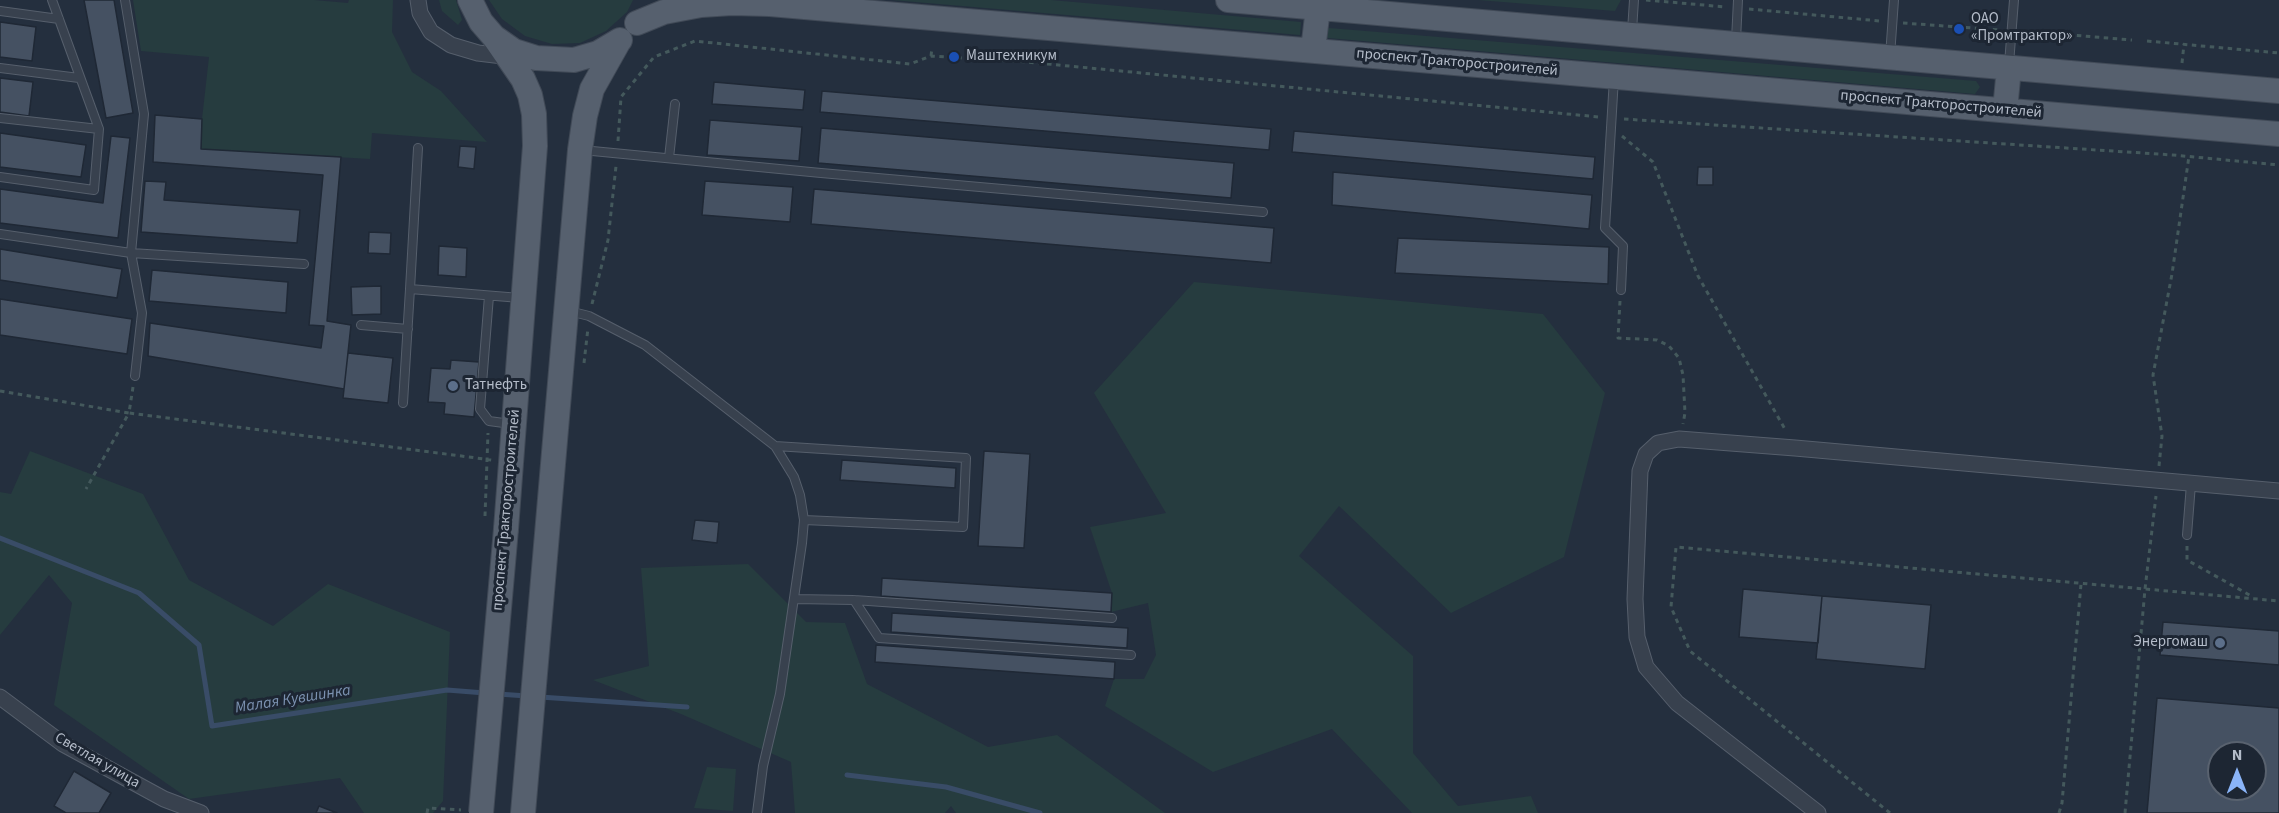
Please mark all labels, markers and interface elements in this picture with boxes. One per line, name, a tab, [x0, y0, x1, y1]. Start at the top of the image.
place label: ОАО «Промтрактор»	[1971, 11, 2072, 46]
marker: ОАО «Промтрактор»	[1952, 22, 1966, 36]
street label: проспект Тракторостроителей	[1355, 45, 1559, 81]
place label: Маштехникум	[966, 48, 1057, 66]
marker: Маштехникум	[947, 50, 961, 64]
street label: проспект Тракторостроителей	[1839, 87, 2043, 123]
place label: Татнефть	[465, 377, 527, 395]
marker: Татнефть	[446, 379, 460, 393]
street label: проспект Тракторостроителей	[489, 408, 525, 612]
place label: Энергомаш	[2133, 634, 2208, 652]
marker: Энергомаш	[2213, 636, 2227, 650]
water label: Малая Кувшинка	[234, 681, 352, 719]
street label: Светлая улица	[51, 729, 143, 793]
north arrow	[2207, 741, 2267, 801]
text: N	[2232, 744, 2242, 766]

